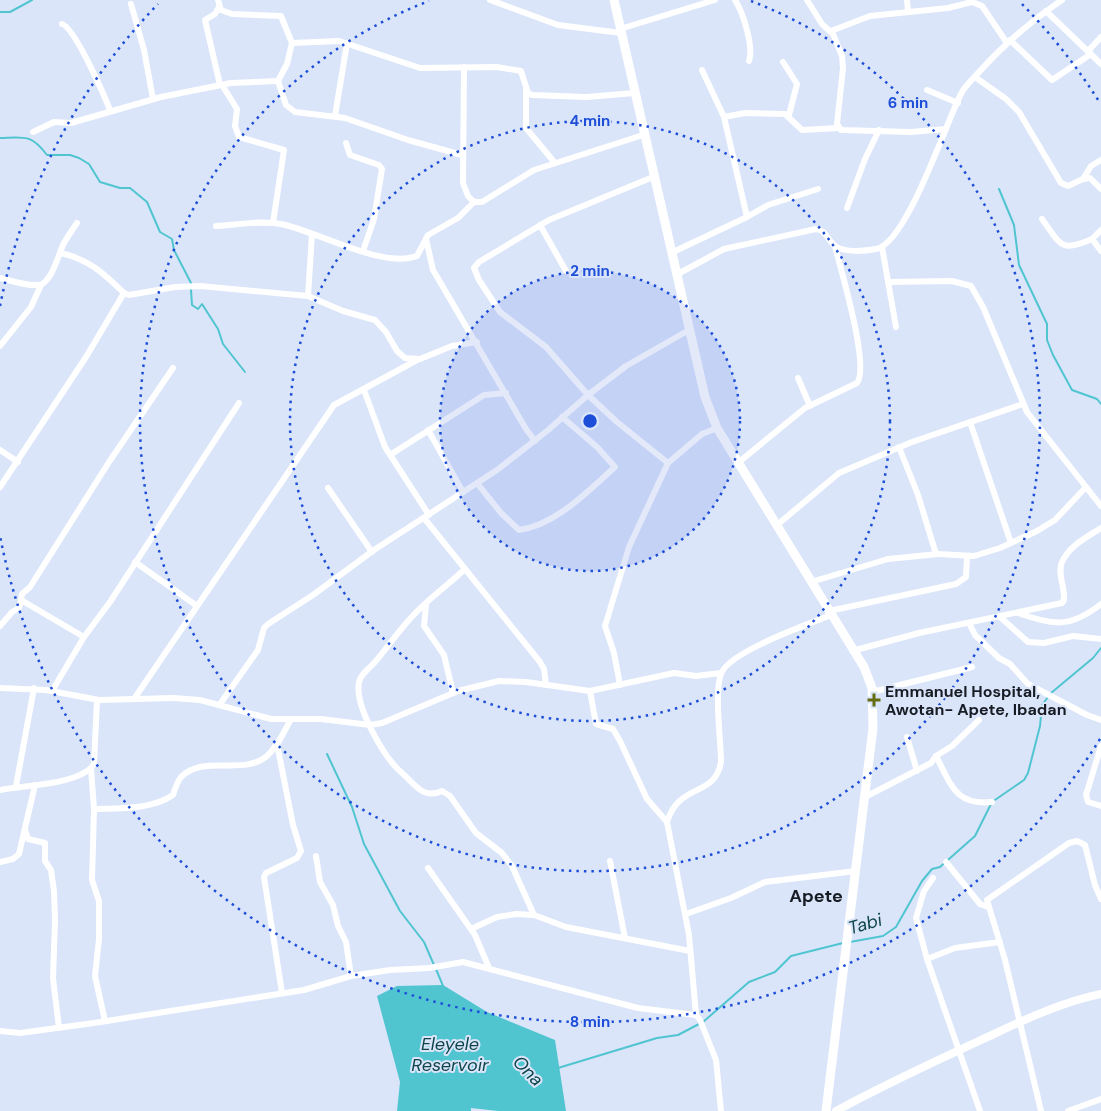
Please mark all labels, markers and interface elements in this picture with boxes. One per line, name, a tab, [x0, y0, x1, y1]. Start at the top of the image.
text: 6 min	[888, 93, 928, 113]
text: 4 min	[570, 111, 610, 131]
text: 2 min	[570, 261, 610, 281]
centre of rings	[581, 412, 599, 430]
place label: Emmanuel Hospital, Awotan- Apete, Ibadan	[885, 681, 1067, 720]
marker: Emmanuel Hospital, Awotan- Apete, Ibadan	[867, 693, 881, 707]
district label: Apete	[789, 884, 843, 908]
water label: Tabi	[845, 908, 885, 940]
text: 8 min	[570, 1012, 610, 1032]
water label: Eleyele Reservoir	[411, 1032, 490, 1077]
water label: Ona	[507, 1050, 549, 1092]

